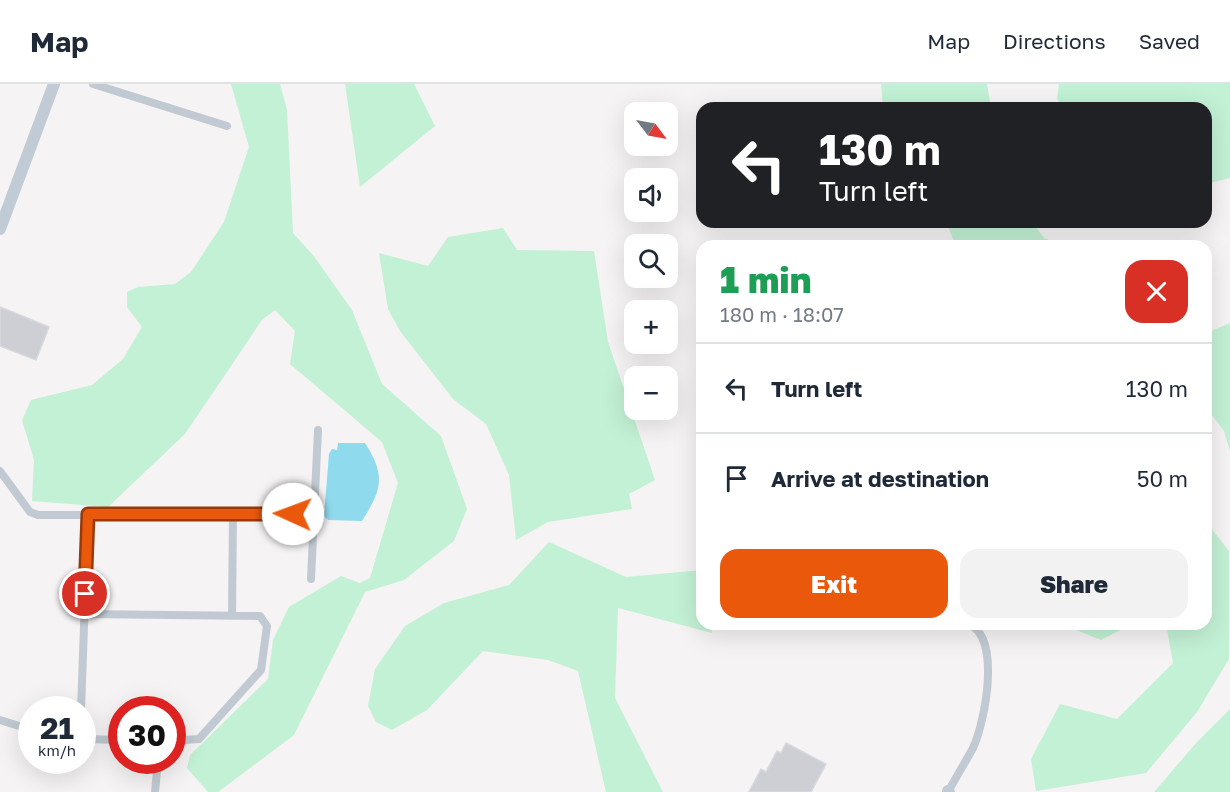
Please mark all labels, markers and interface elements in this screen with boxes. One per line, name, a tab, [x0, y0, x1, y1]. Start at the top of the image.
text: Map	[30, 25, 88, 58]
text: Map	[927, 28, 970, 54]
text: Directions	[1003, 28, 1106, 54]
text: Saved	[1139, 28, 1200, 54]
north arrow	[624, 102, 678, 156]
map controls	[624, 102, 678, 420]
text: 130 m	[819, 124, 941, 174]
icon: left	[720, 126, 798, 204]
button: sound	[624, 168, 678, 222]
text: Turn left	[819, 175, 928, 207]
button: search	[624, 234, 678, 288]
text: 1 min	[720, 258, 811, 301]
button: close	[1125, 260, 1188, 323]
button: +	[624, 300, 678, 354]
text: 180 m · 18:07	[720, 302, 844, 326]
button: −	[624, 366, 678, 420]
icon: left	[720, 372, 753, 405]
text: Turn left	[771, 375, 862, 402]
text: 130 m	[1126, 375, 1188, 402]
icon: arrive	[720, 462, 753, 495]
text: Arrive at destination	[771, 465, 989, 492]
text: 50 m	[1137, 465, 1188, 492]
position arrow	[261, 482, 325, 546]
button: Exit	[720, 549, 948, 618]
button: Share	[960, 549, 1188, 618]
pin	[59, 568, 110, 619]
icon: arrive	[68, 577, 101, 610]
speed limit sign: 30	[108, 696, 186, 774]
text: 21	[40, 710, 74, 746]
text: km/h	[38, 741, 76, 759]

